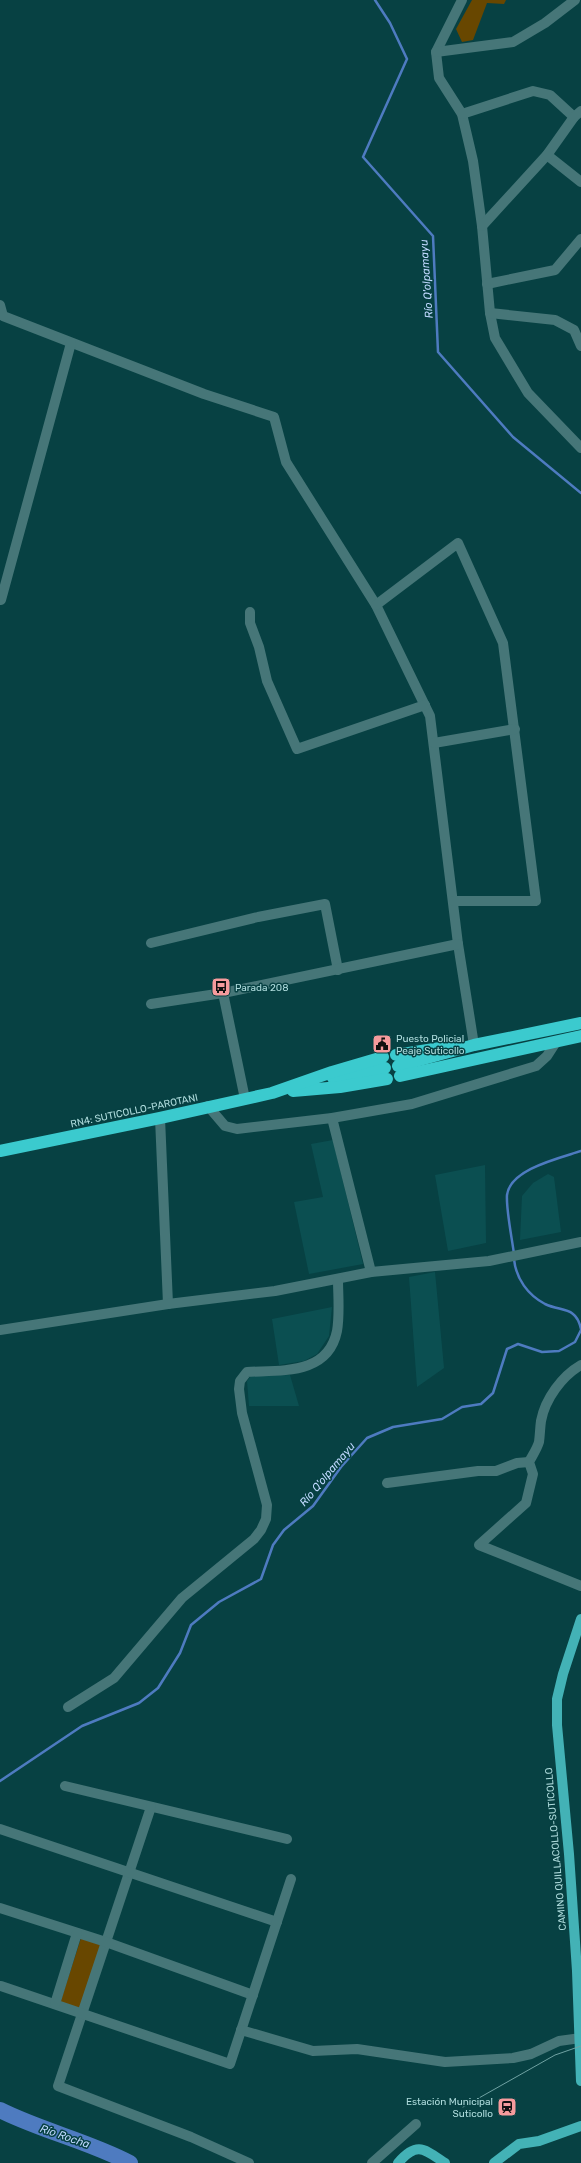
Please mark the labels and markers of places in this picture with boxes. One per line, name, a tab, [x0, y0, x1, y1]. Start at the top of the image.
bus stop icon: Parada 208	[210, 976, 232, 998]
place label: Parada 208	[235, 982, 289, 994]
public building icon: Puesto Policial Peaje Suticollo	[371, 1033, 393, 1055]
place label: Puesto Policial Peaje Suticollo	[396, 1033, 465, 1057]
place label: Estación Municipal Suticollo	[406, 2096, 493, 2120]
station icon: Estación Municipal Suticollo	[496, 2096, 518, 2118]

